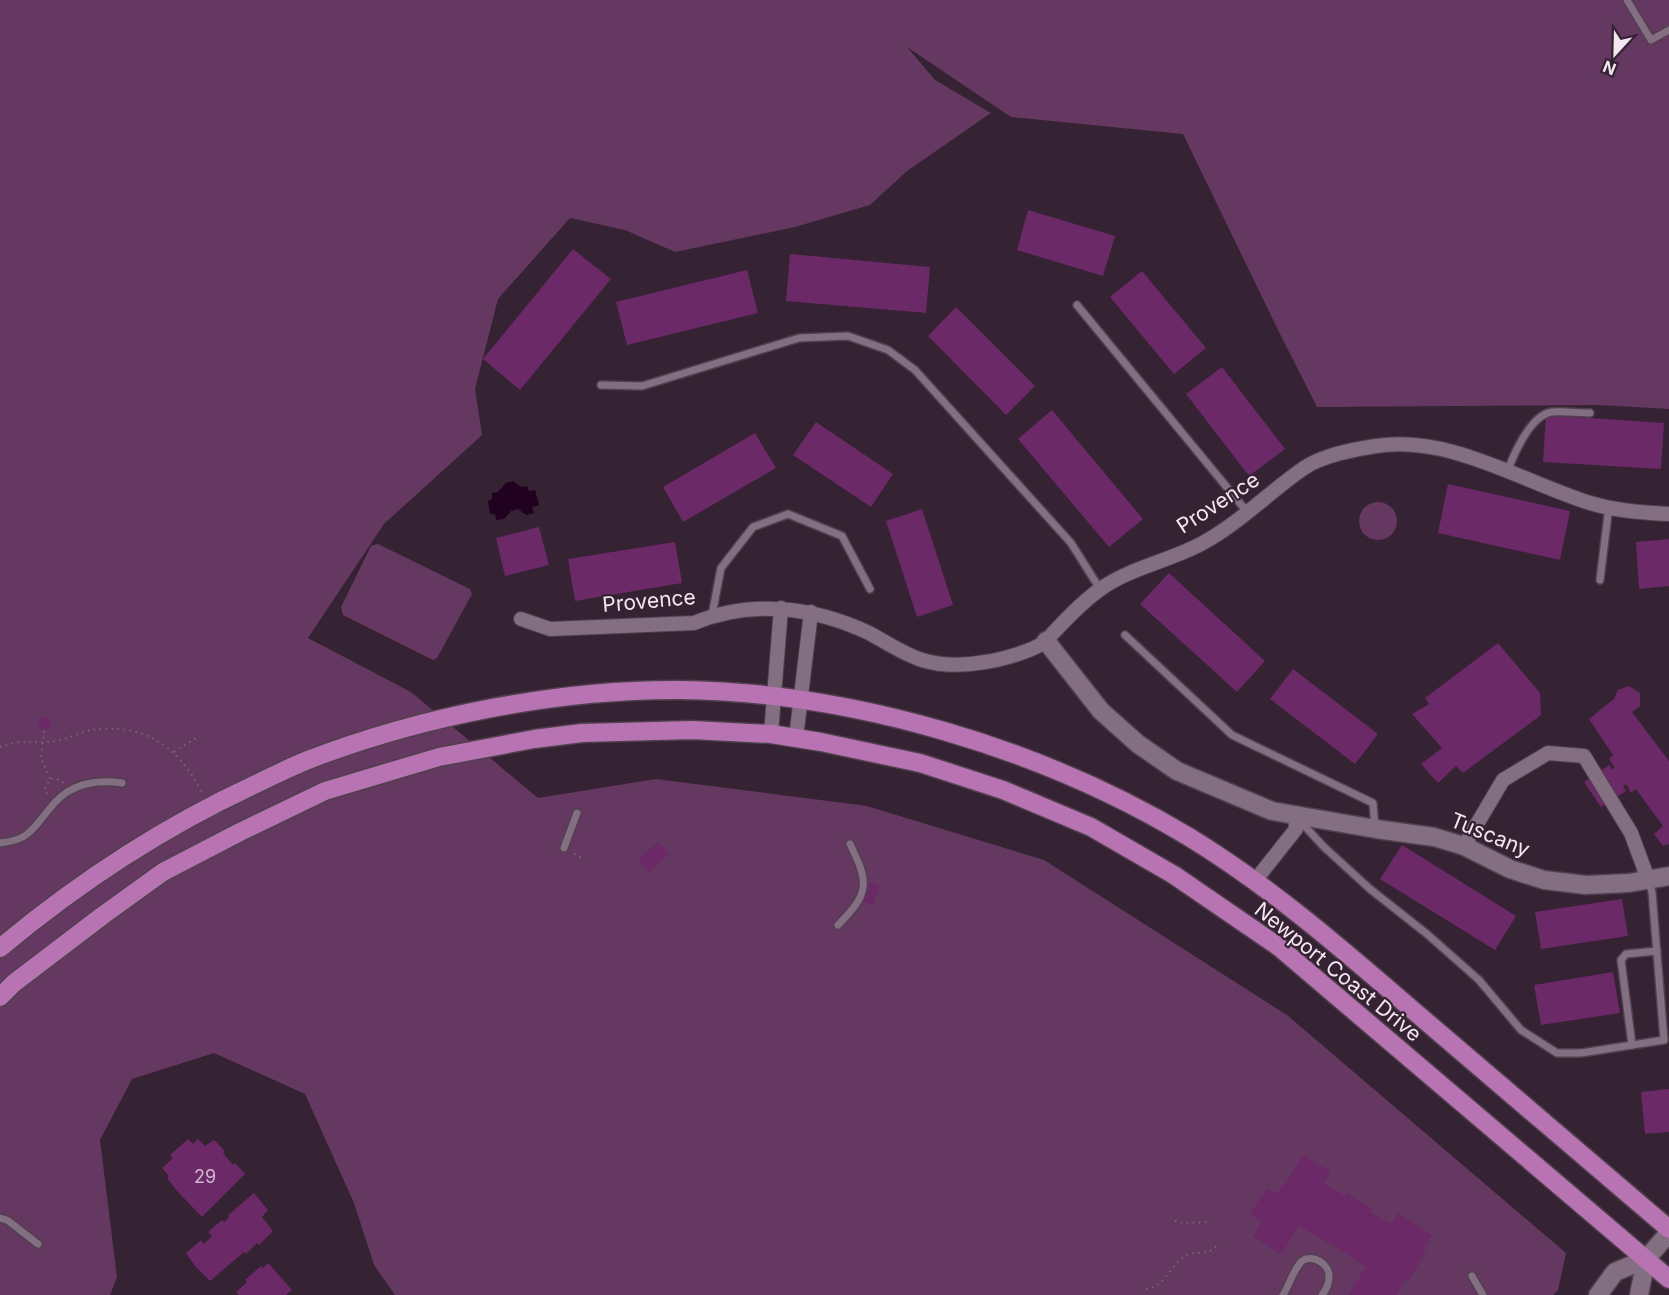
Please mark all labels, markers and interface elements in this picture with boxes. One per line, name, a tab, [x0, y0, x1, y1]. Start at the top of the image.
north arrow	[1585, 24, 1645, 84]
text: N	[1600, 56, 1619, 79]
street label: Provence	[1172, 467, 1264, 539]
street label: Provence	[601, 584, 697, 617]
street label: Tuscany	[1447, 807, 1534, 862]
street label: Newport Coast Drive	[1250, 897, 1427, 1047]
house number: 29	[194, 1166, 216, 1187]

